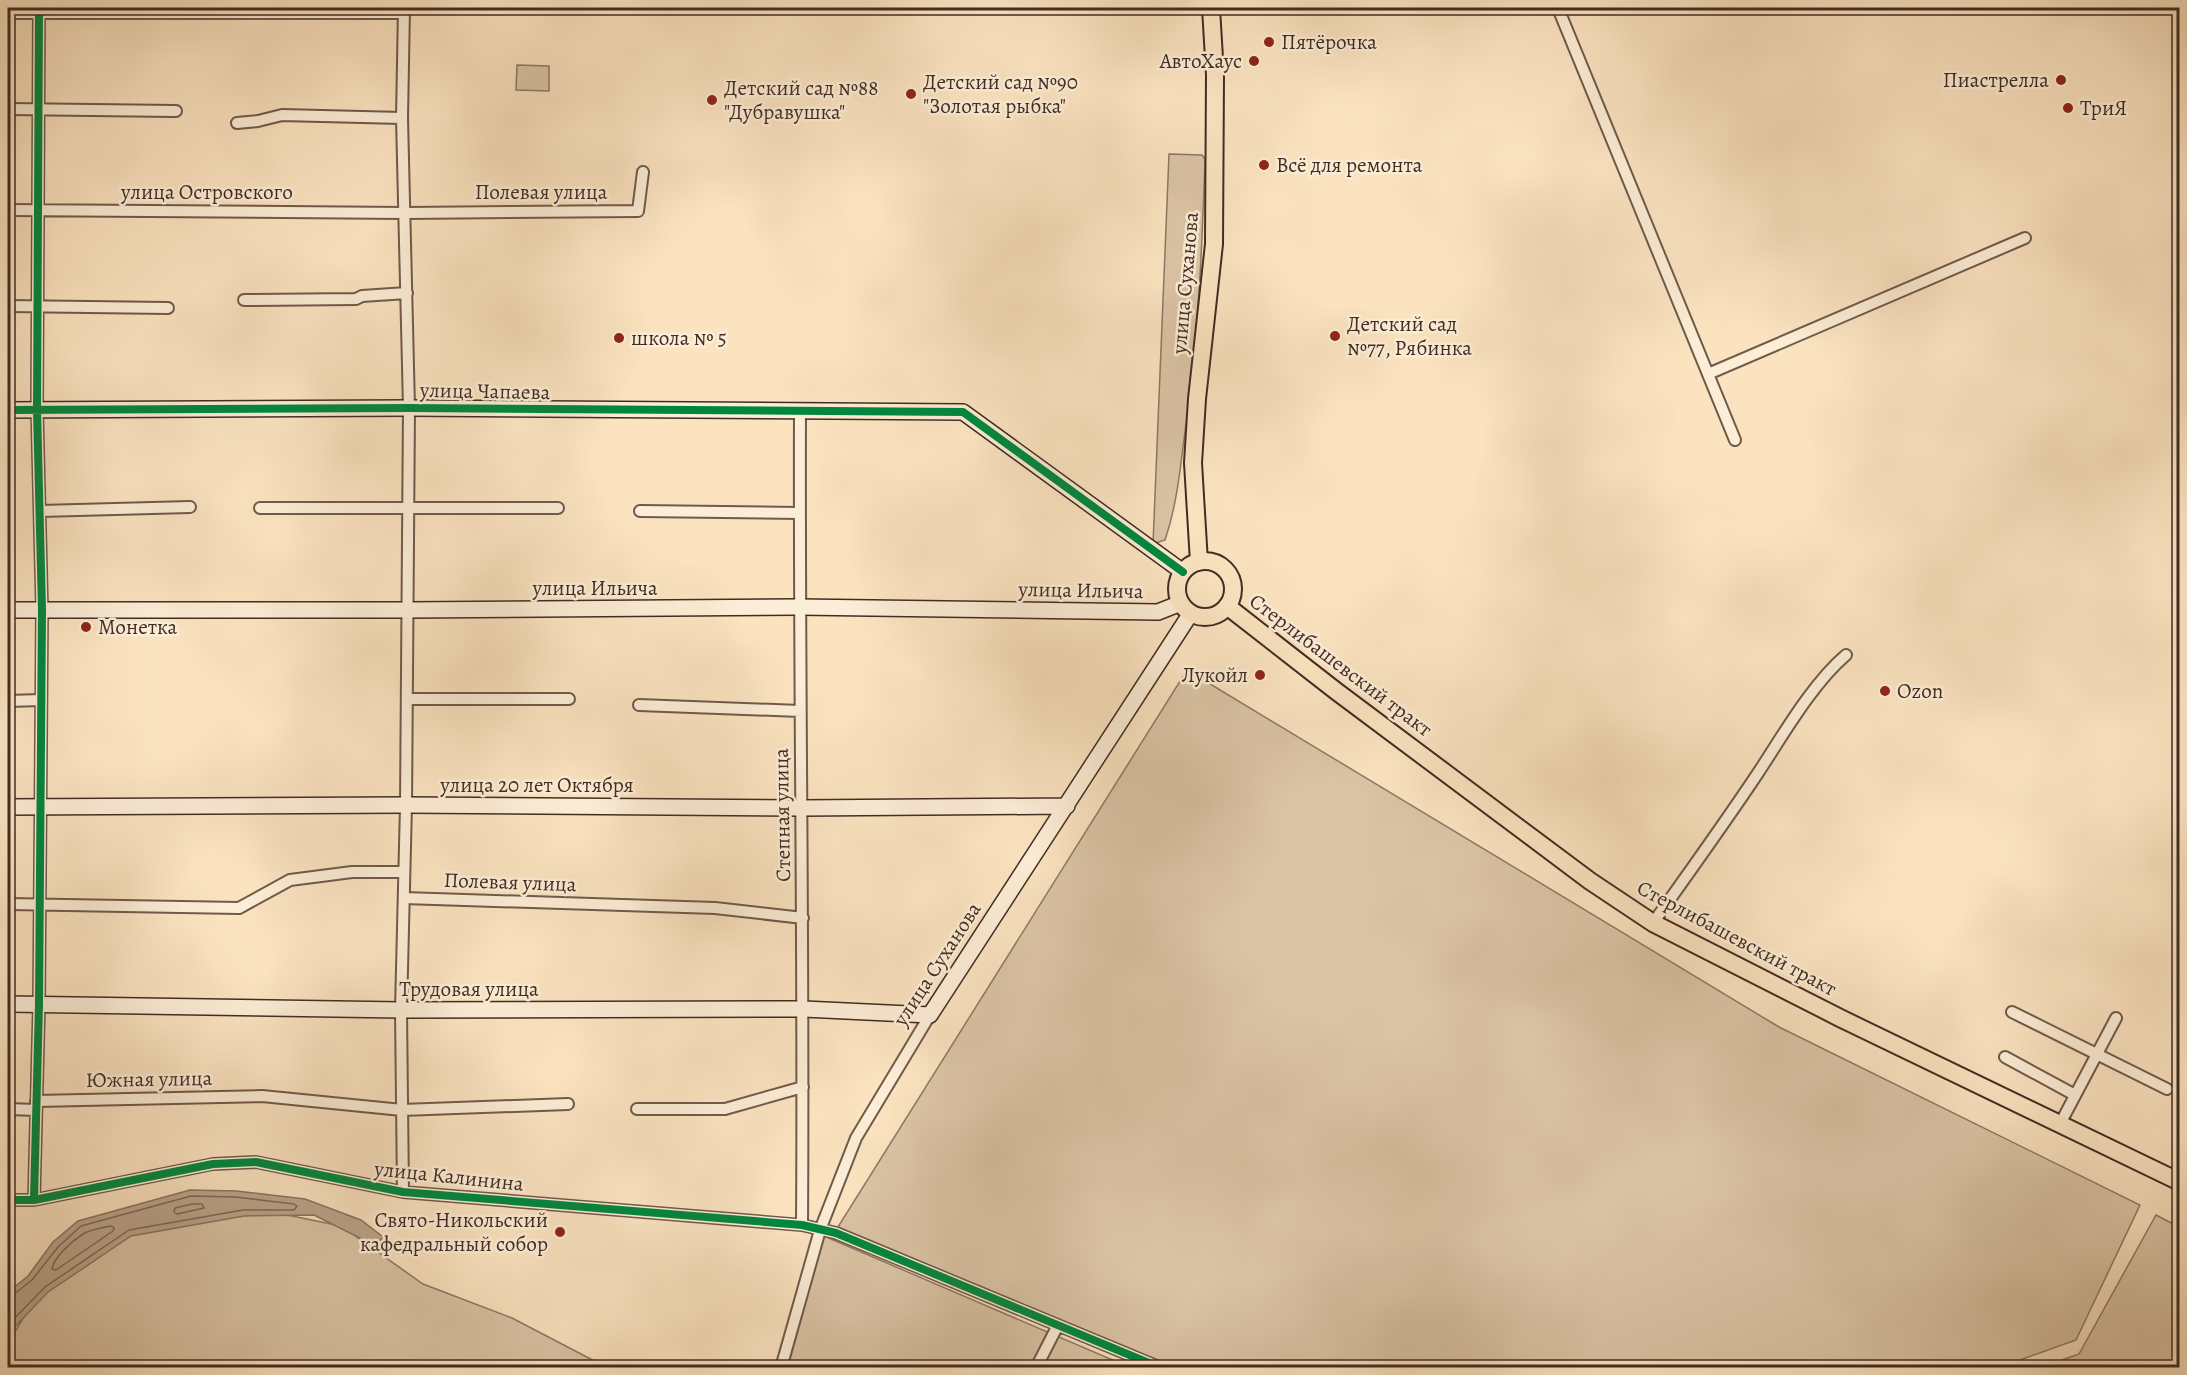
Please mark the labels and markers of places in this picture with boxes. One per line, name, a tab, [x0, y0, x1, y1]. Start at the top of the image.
place label: Пятёрочка	[1281, 28, 1377, 56]
marker: Пятёрочка	[1262, 35, 1276, 49]
place label: АвтоХаус	[1159, 47, 1242, 75]
marker: АвтоХаус	[1247, 54, 1261, 68]
place label: Пиастрелла	[1943, 66, 2049, 94]
place label: Детский сад №90 "Золотая рыбка"	[923, 68, 1078, 120]
marker: Пиастрелла	[2054, 73, 2068, 87]
place label: Детский сад №88 "Дубравушка"	[724, 74, 878, 126]
marker: Детский сад №90 "Золотая рыбка"	[904, 87, 918, 101]
marker: Детский сад №88 "Дубравушка"	[705, 93, 719, 107]
place label: ТриЯ	[2080, 94, 2127, 122]
marker: ТриЯ	[2061, 101, 2075, 115]
place label: Всё для ремонта	[1276, 151, 1423, 179]
marker: Всё для ремонта	[1257, 158, 1271, 172]
place label: Детский сад №77, Рябинка	[1347, 310, 1472, 362]
place label: школа № 5	[631, 324, 727, 352]
marker: Детский сад №77, Рябинка	[1328, 329, 1342, 343]
marker: школа № 5	[612, 331, 626, 345]
place label: Монетка	[98, 613, 178, 641]
marker: Монетка	[79, 620, 93, 634]
place label: Лукойл	[1182, 661, 1248, 689]
marker: Лукойл	[1253, 668, 1267, 682]
place label: Ozon	[1897, 677, 1943, 705]
marker: Ozon	[1878, 684, 1892, 698]
place label: Свято-Никольский кафедральный собор	[360, 1206, 548, 1258]
marker: Свято-Никольский кафедральный собор	[553, 1225, 567, 1239]

